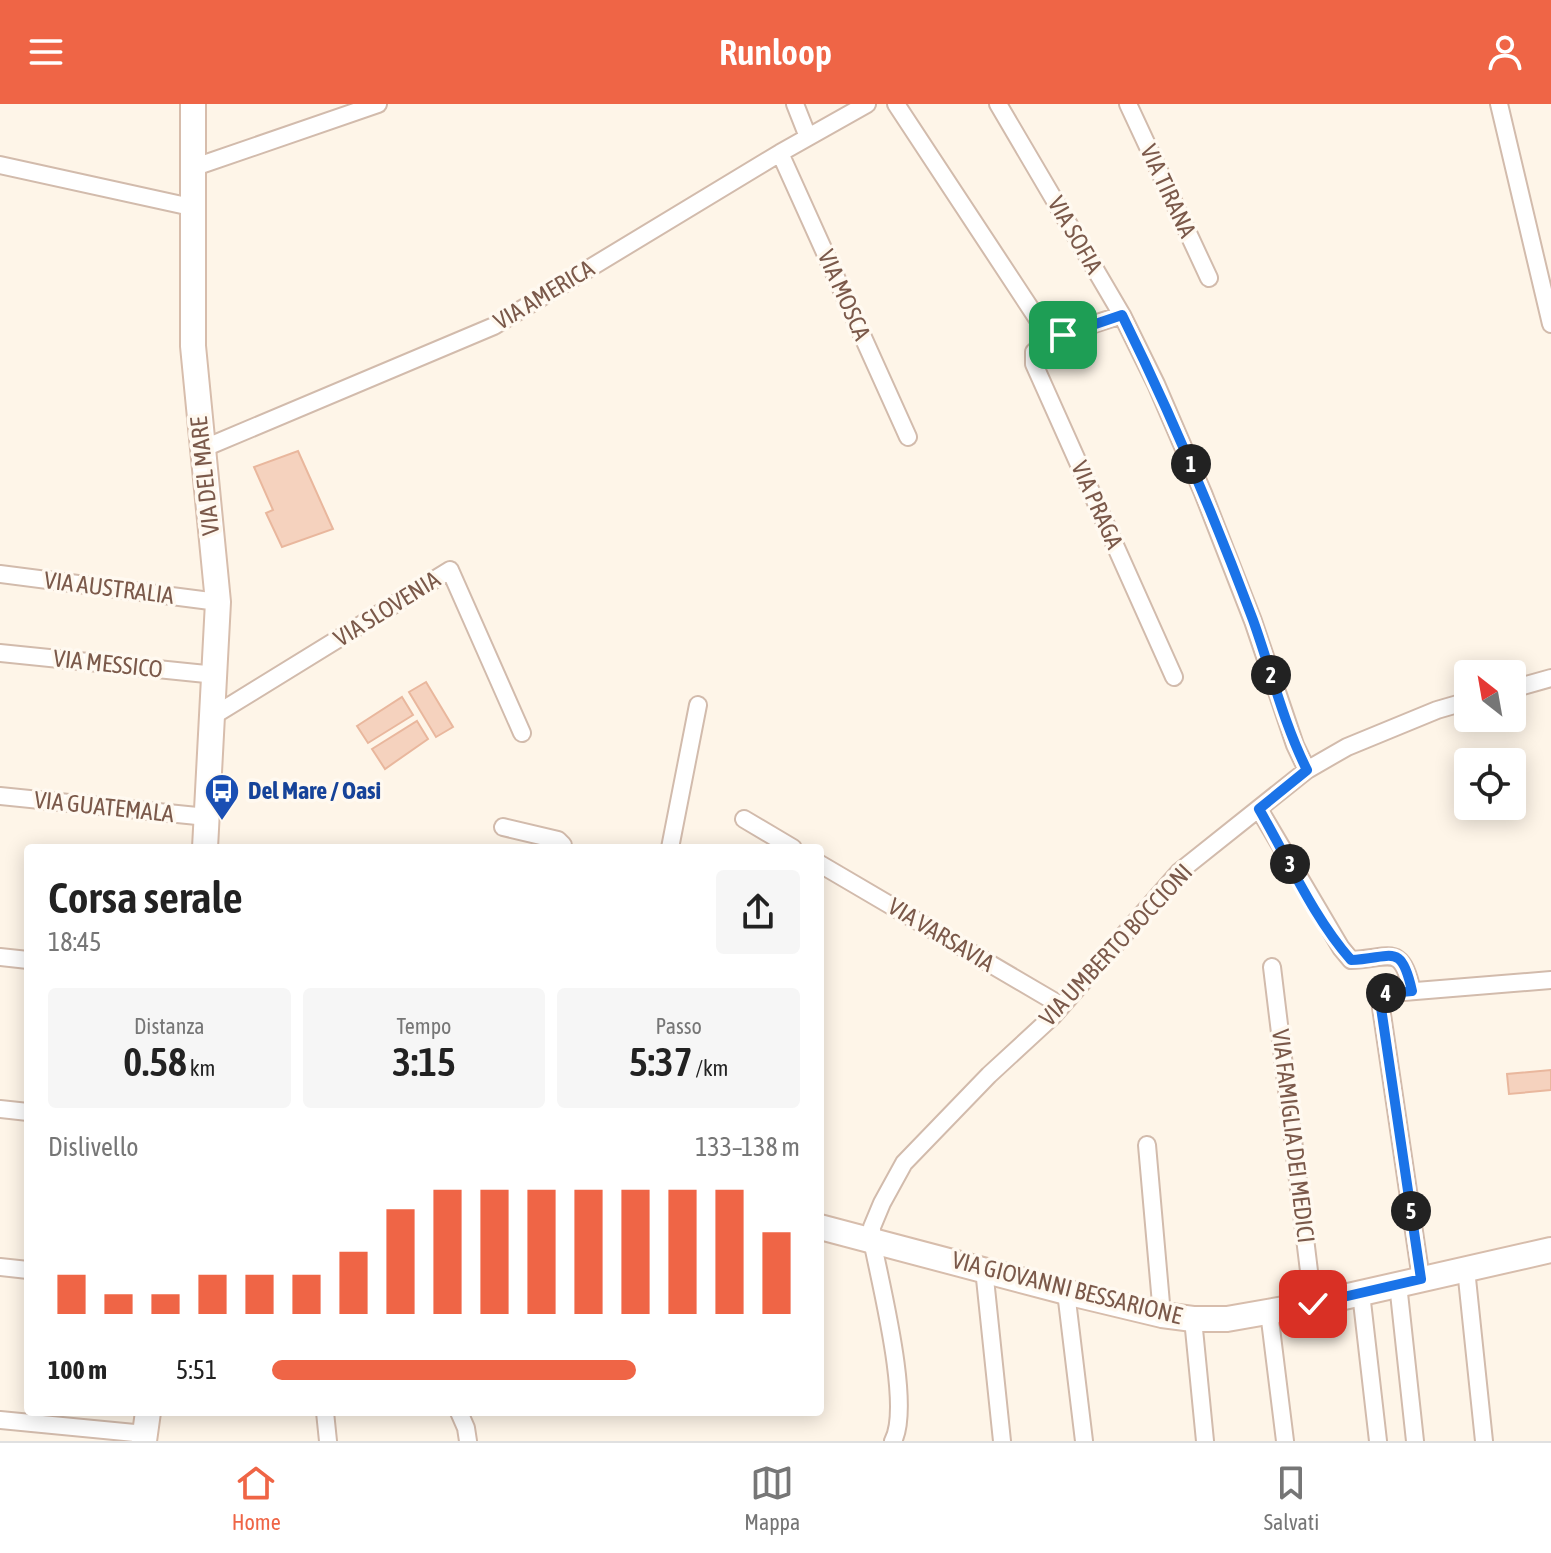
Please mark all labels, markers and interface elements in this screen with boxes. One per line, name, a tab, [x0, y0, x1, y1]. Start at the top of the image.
icon: menu	[24, 30, 68, 74]
icon: person	[1483, 30, 1527, 74]
text: Runloop	[719, 31, 832, 73]
street label: VIA TIRANA	[1135, 140, 1202, 242]
street label: VIA SOFIA	[1043, 191, 1108, 278]
street label: VIA MOSCA	[813, 246, 876, 344]
street label: VIA AMERICA	[489, 254, 599, 335]
pin	[1029, 301, 1097, 369]
icon: arrive	[1041, 313, 1085, 357]
street label: VIA DEL MARE	[185, 415, 224, 537]
pin: 1	[1171, 444, 1211, 484]
text: 1	[1186, 451, 1196, 477]
street label: VIA PRAGA	[1066, 457, 1129, 553]
street label: VIA SLOVENIA	[329, 565, 445, 652]
street label: VIA AUSTRALIA	[43, 566, 176, 609]
street label: VIA MESSICO	[52, 644, 164, 683]
pin: 2	[1251, 655, 1291, 695]
north arrow	[1454, 660, 1526, 732]
map controls	[1454, 660, 1526, 820]
text: 2	[1266, 662, 1276, 688]
button: locate	[1454, 748, 1526, 820]
bus stop icon: Del Mare / Oasi	[203, 772, 241, 822]
place label: Del Mare / Oasi	[248, 777, 381, 804]
street label: VIA GUATEMALA	[33, 786, 175, 827]
pin: 3	[1270, 844, 1310, 884]
text: 3	[1285, 851, 1295, 877]
street label: VIA UMBERTO BOCCIONI	[1034, 858, 1197, 1031]
button: share	[716, 870, 800, 954]
text: Corsa serale	[48, 872, 243, 922]
street label: VIA VARSAVIA	[883, 892, 999, 977]
text: 18:45	[48, 927, 102, 957]
pin: 4	[1366, 973, 1406, 1013]
text: 4	[1381, 980, 1391, 1006]
text: Distanza	[134, 1013, 205, 1039]
text: Tempo	[397, 1013, 451, 1039]
text: Passo	[655, 1013, 702, 1039]
street label: VIA FAMIGLIA DEI MEDICI	[1267, 1028, 1320, 1244]
text: 0.58	[123, 1039, 187, 1084]
text: 3:15	[392, 1039, 456, 1084]
text: 5:37	[629, 1039, 692, 1084]
text: km	[187, 1055, 215, 1081]
text: /km	[692, 1055, 728, 1081]
text: Dislivello	[48, 1132, 139, 1162]
text: 133–138 m	[695, 1132, 800, 1162]
pin: 5	[1391, 1191, 1431, 1231]
text: 5	[1406, 1198, 1416, 1224]
street label: VIA GIOVANNI BESSARIONE	[949, 1246, 1185, 1329]
pin	[1279, 1270, 1347, 1338]
icon: check	[1291, 1282, 1335, 1326]
text: 100 m	[48, 1355, 107, 1385]
text: 5:51	[176, 1355, 217, 1385]
tab: Home	[232, 1461, 281, 1535]
tab: Mappa	[744, 1461, 800, 1535]
tab: Salvati	[1264, 1461, 1319, 1535]

